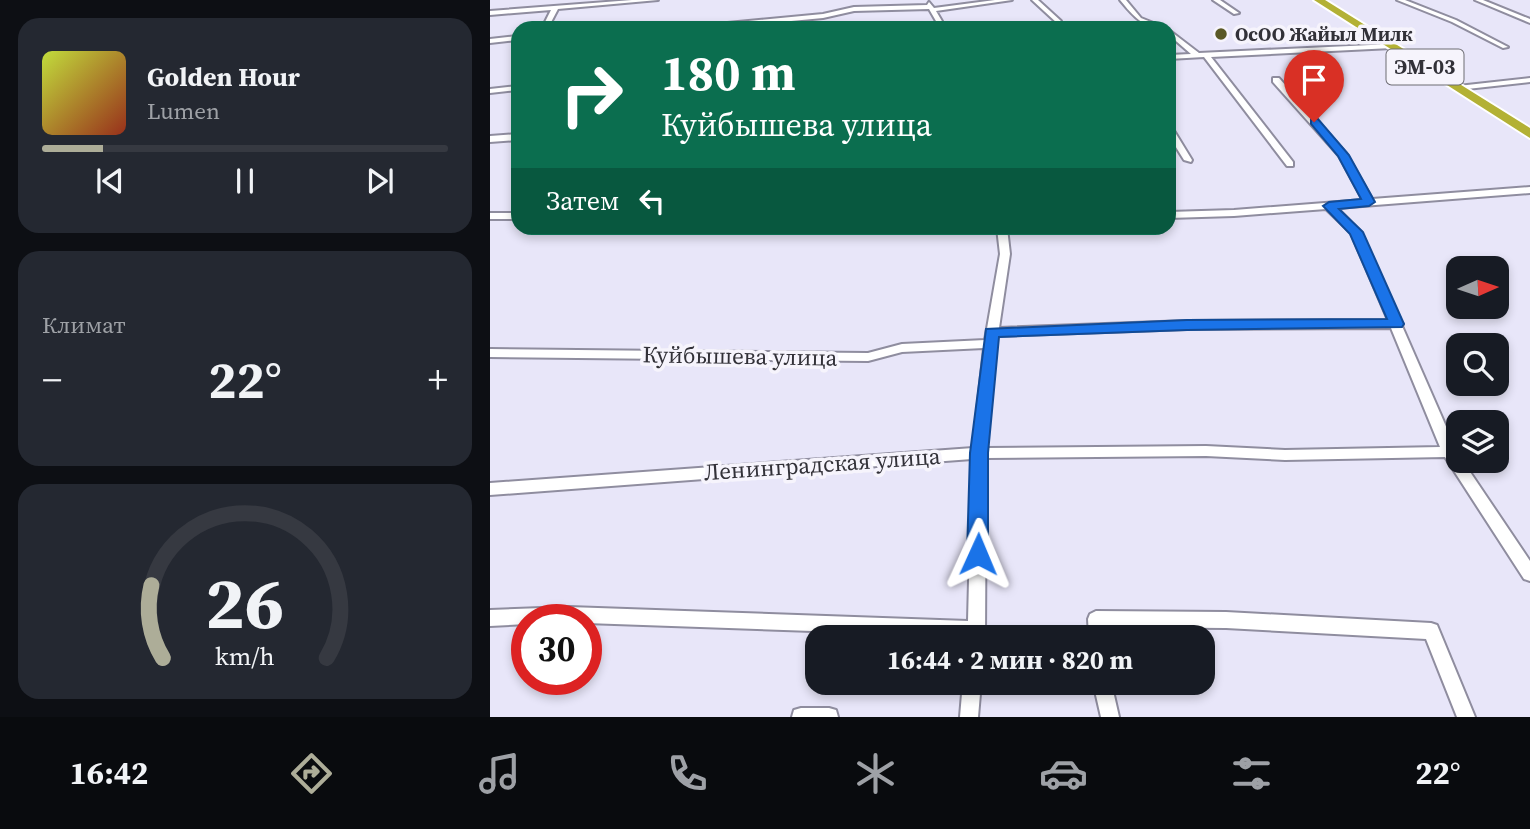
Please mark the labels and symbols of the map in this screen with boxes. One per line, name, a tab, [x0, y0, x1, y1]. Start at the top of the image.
place label: ОсОО Жайыл Милк	[1235, 21, 1413, 47]
marker: ОсОО Жайыл Милк	[1213, 26, 1229, 42]
pin	[1284, 50, 1344, 122]
road number: ЭМ-03	[1387, 50, 1464, 84]
north arrow	[1446, 256, 1508, 318]
street label: Куйбышева улица	[642, 338, 838, 374]
street label: Ленинградская улица	[703, 440, 942, 488]
position arrow	[941, 517, 1015, 591]
speed limit sign: 30	[511, 604, 602, 695]

